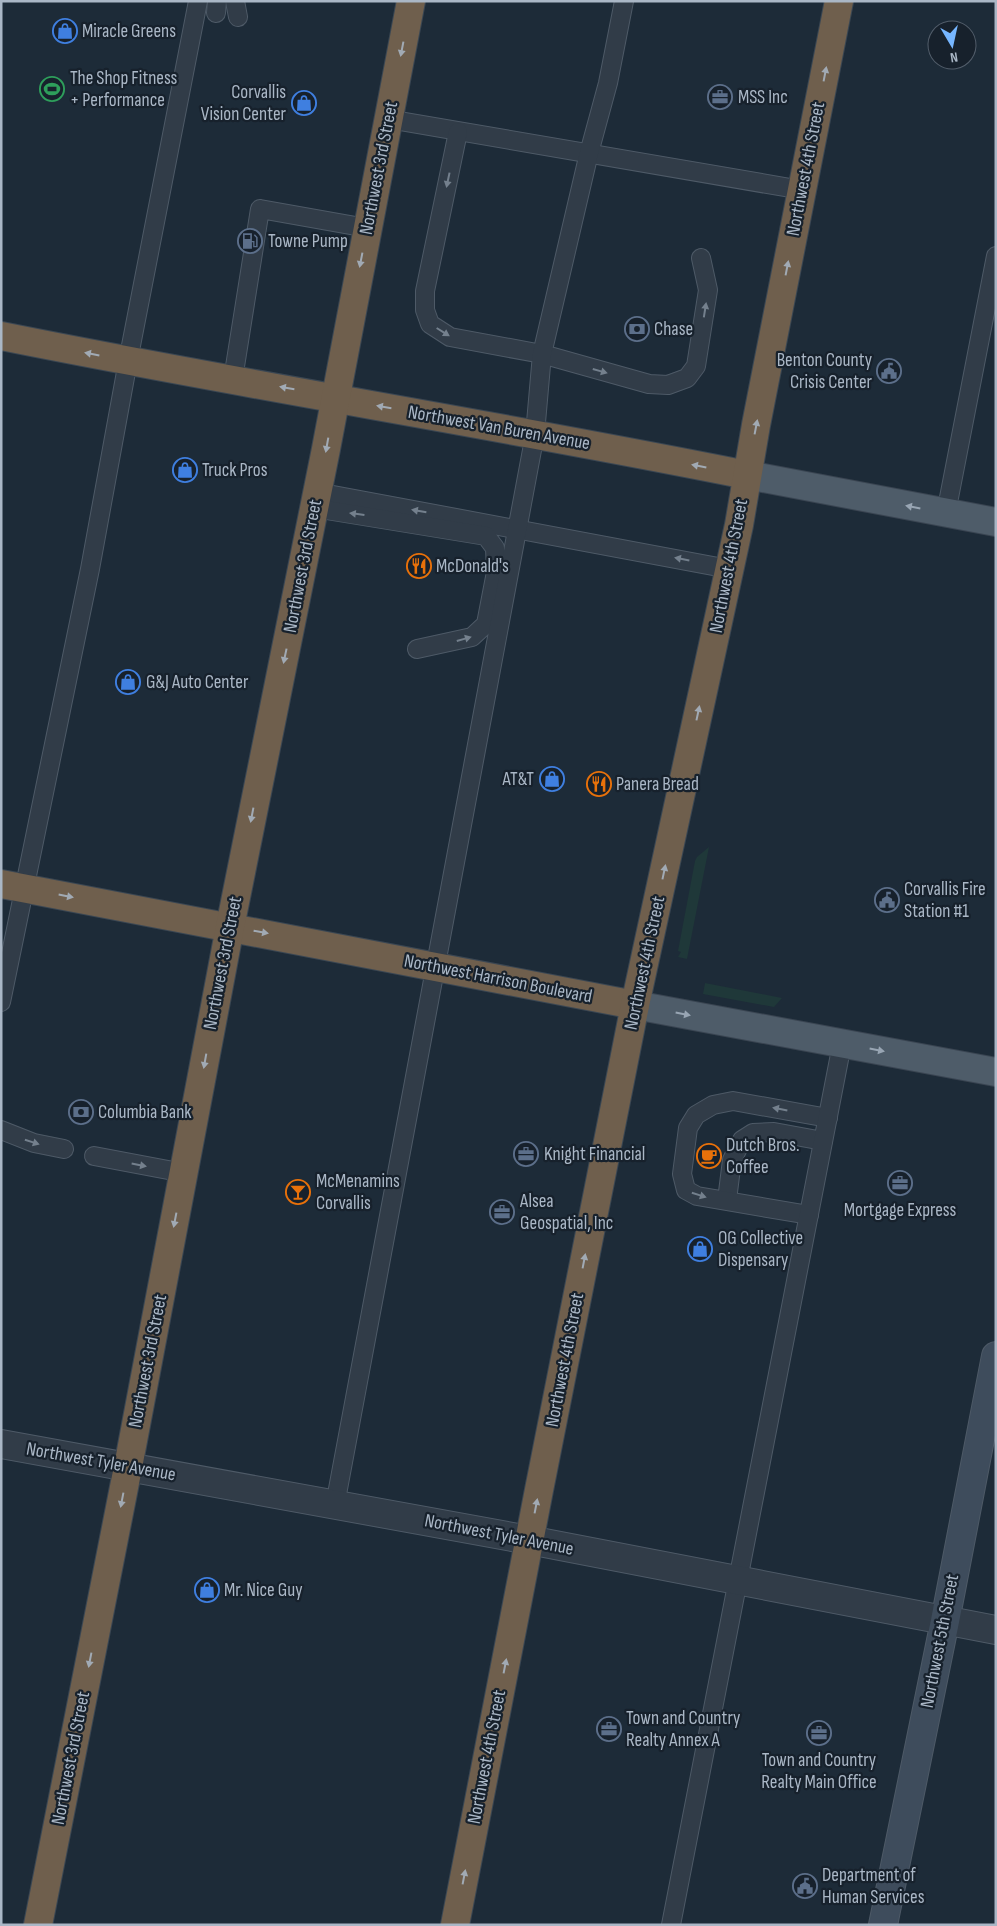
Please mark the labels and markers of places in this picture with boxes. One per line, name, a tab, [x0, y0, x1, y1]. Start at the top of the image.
shop icon: Miracle Greens	[52, 18, 78, 44]
place label: Miracle Greens	[82, 20, 176, 43]
place label: The Shop Fitness + Performance	[70, 67, 178, 112]
sports icon: The Shop Fitness + Performance	[39, 76, 65, 102]
place label: Corvallis Vision Center	[201, 81, 287, 126]
office icon: MSS Inc	[707, 84, 733, 110]
place label: MSS Inc	[738, 86, 788, 109]
shop icon: Corvallis Vision Center	[291, 90, 317, 116]
fuel station icon: Towne Pump	[237, 228, 263, 254]
place label: Towne Pump	[268, 230, 348, 253]
bank icon: Chase	[624, 316, 650, 342]
place label: Chase	[654, 318, 693, 341]
place label: Benton County Crisis Center	[777, 349, 873, 394]
public building icon: Benton County Crisis Center	[876, 358, 902, 384]
shop icon: Truck Pros	[172, 457, 198, 483]
place label: Truck Pros	[202, 459, 268, 482]
restaurant icon: McDonald's	[406, 553, 432, 579]
place label: McDonald's	[436, 555, 509, 578]
shop icon: G&J Auto Center	[115, 669, 141, 695]
place label: G&J Auto Center	[146, 671, 249, 694]
shop icon: AT&T	[539, 766, 565, 792]
place label: AT&T	[502, 768, 534, 791]
restaurant icon: Panera Bread	[586, 771, 612, 797]
place label: Panera Bread	[616, 773, 699, 796]
place label: Corvallis Fire Station #1	[904, 878, 986, 923]
public building icon: Corvallis Fire Station #1	[874, 887, 900, 913]
bank icon: Columbia Bank	[68, 1099, 94, 1125]
place label: Columbia Bank	[98, 1101, 192, 1124]
place label: Dutch Bros. Coffee	[726, 1134, 800, 1179]
office icon: Knight Financial	[513, 1141, 539, 1167]
place label: Knight Financial	[544, 1143, 645, 1166]
cafe icon: Dutch Bros. Coffee	[696, 1143, 722, 1169]
place label: McMenamins Corvallis	[316, 1170, 400, 1215]
office icon: Mortgage Express	[887, 1170, 913, 1196]
bar icon: McMenamins Corvallis	[285, 1179, 311, 1205]
place label: Alsea Geospatial, Inc	[519, 1190, 613, 1235]
office icon: Alsea Geospatial, Inc	[489, 1199, 515, 1225]
place label: Mortgage Express	[844, 1199, 956, 1222]
place label: OG Collective Dispensary	[718, 1227, 803, 1272]
shop icon: OG Collective Dispensary	[687, 1236, 713, 1262]
shop icon: Mr. Nice Guy	[194, 1577, 220, 1603]
place label: Mr. Nice Guy	[224, 1579, 303, 1602]
place label: Town and Country Realty Annex A	[626, 1707, 741, 1752]
office icon: Town and Country Realty Annex A	[596, 1716, 622, 1742]
office icon: Town and Country Realty Main Office	[806, 1720, 832, 1746]
place label: Town and Country Realty Main Office	[761, 1749, 877, 1794]
place label: Department of Human Services	[822, 1864, 925, 1909]
public building icon: Department of Human Services	[792, 1873, 818, 1899]

